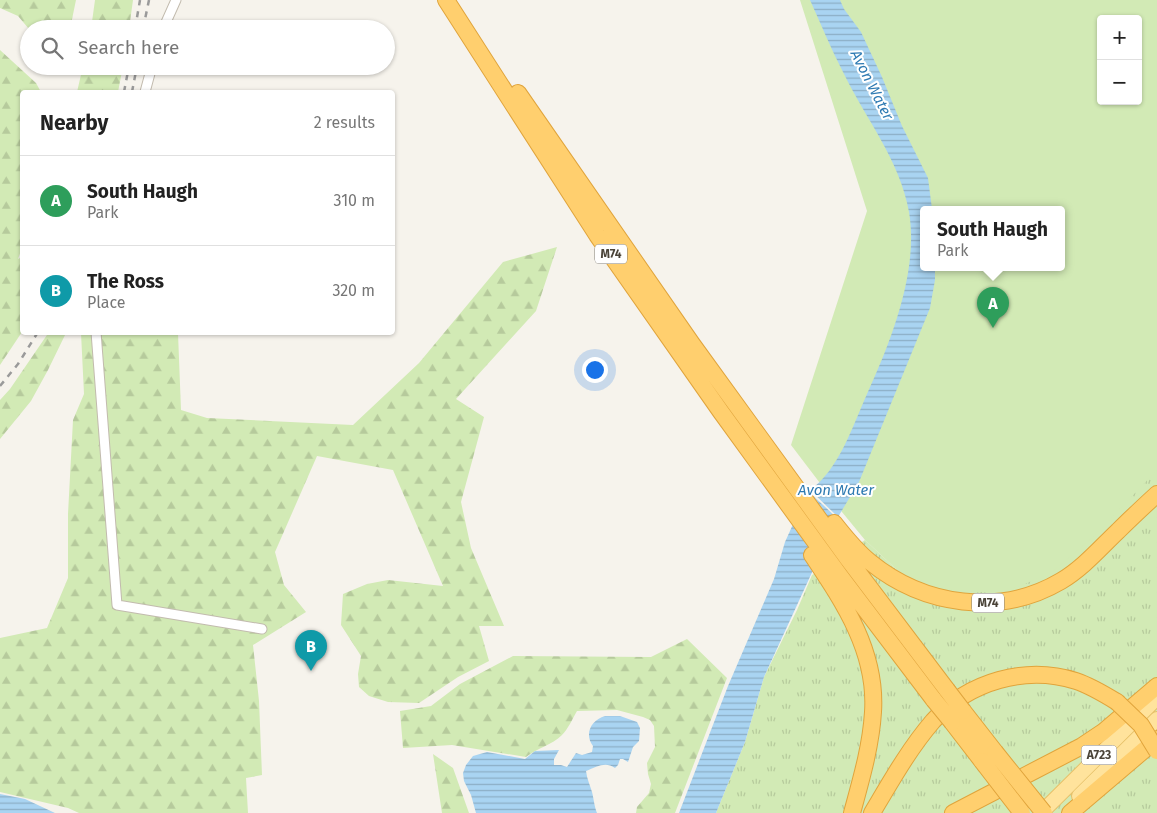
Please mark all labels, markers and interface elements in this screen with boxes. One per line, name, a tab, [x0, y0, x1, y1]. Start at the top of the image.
map controls	[1097, 15, 1142, 105]
button: +	[1097, 15, 1142, 60]
search box	[20, 20, 395, 75]
icon: search	[38, 34, 66, 62]
text: Search here	[78, 36, 179, 59]
water label: Avon Water	[846, 46, 898, 124]
button: −	[1097, 60, 1142, 105]
text: Nearby	[40, 110, 108, 136]
text: 2 results	[314, 113, 375, 132]
text: South Haugh	[87, 180, 198, 203]
text: A	[51, 191, 61, 210]
text: 310 m	[334, 191, 375, 210]
text: Park	[87, 203, 119, 222]
popup	[920, 206, 1065, 271]
text: South Haugh	[937, 218, 1048, 241]
text: Park	[937, 241, 969, 260]
road number: M74	[595, 244, 627, 264]
text: The Ross	[87, 270, 164, 293]
text: B	[51, 281, 61, 300]
text: 320 m	[332, 281, 375, 300]
pin: A	[977, 287, 1009, 328]
text: Place	[87, 293, 126, 312]
your location	[582, 357, 608, 383]
water label: Avon Water	[797, 481, 875, 499]
road number: M74	[972, 594, 1004, 612]
pin: B	[295, 630, 327, 671]
road number: A723	[1082, 746, 1116, 764]

